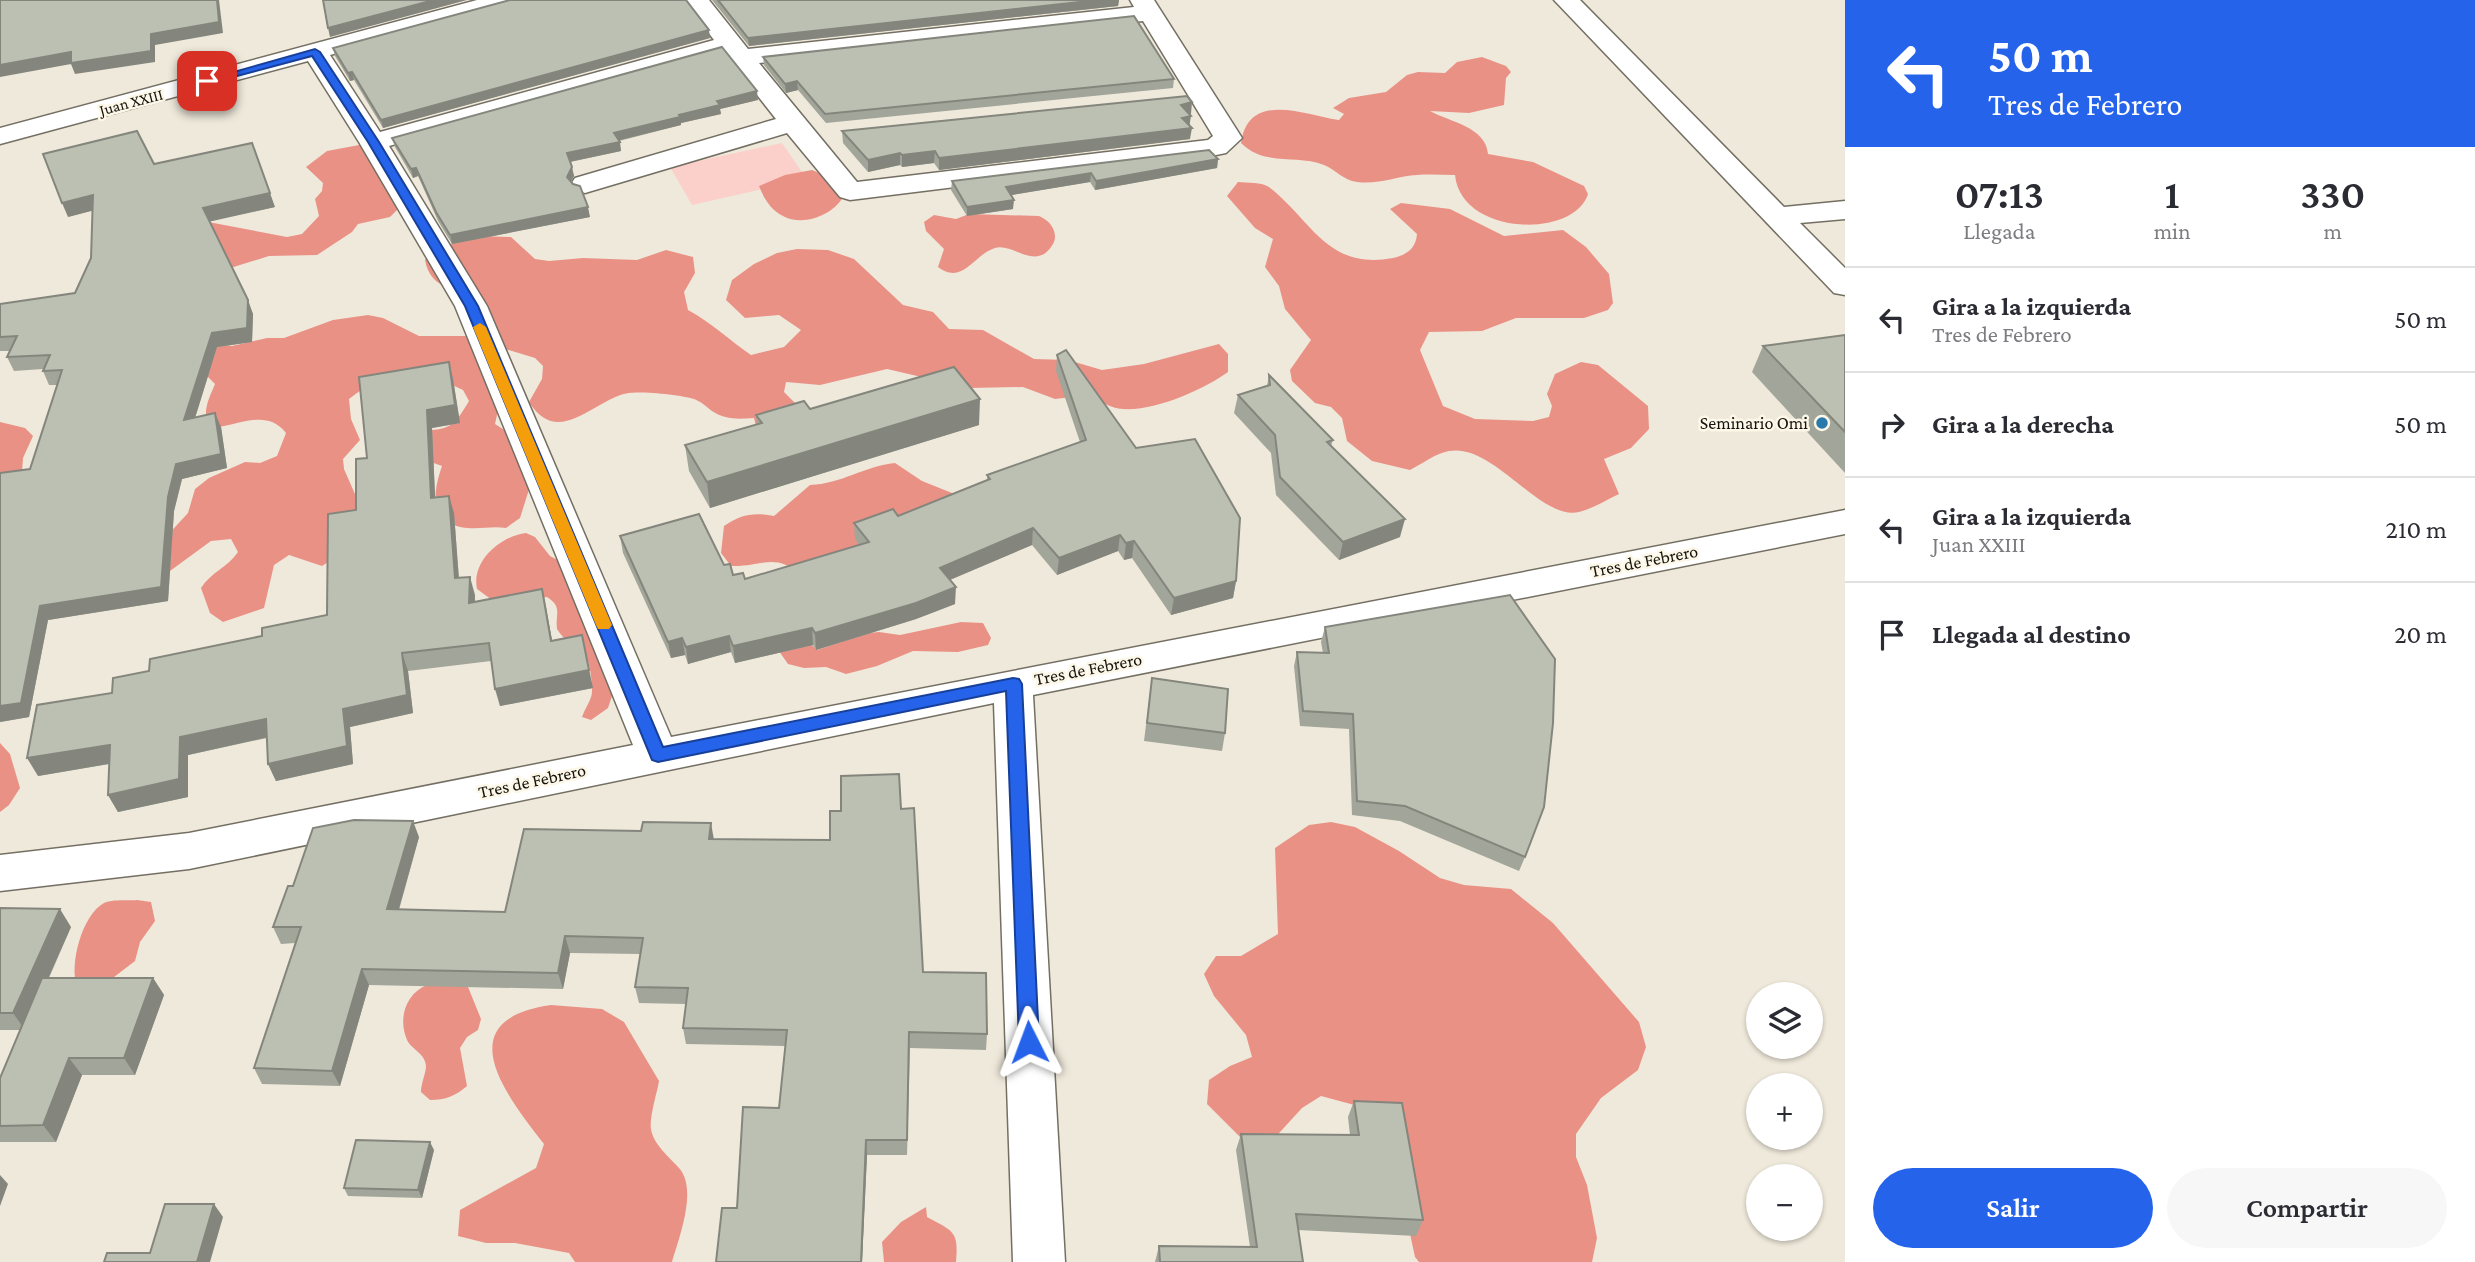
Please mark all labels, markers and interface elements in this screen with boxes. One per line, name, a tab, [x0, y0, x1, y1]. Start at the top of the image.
icon: left	[1873, 28, 1964, 119]
text: 50 m	[1988, 28, 2093, 83]
pin	[177, 51, 237, 111]
icon: arrive	[188, 62, 226, 100]
street label: Juan XXIII	[95, 85, 165, 120]
text: Tres de Febrero	[1988, 86, 2182, 122]
text: 07:13	[1955, 170, 2044, 217]
text: 1	[2165, 170, 2180, 217]
text: 330	[2300, 170, 2365, 217]
text: Llegada	[1963, 218, 2035, 244]
text: min	[2154, 218, 2190, 244]
text: m	[2323, 218, 2342, 244]
text: Gira a la izquierda	[1932, 292, 2131, 321]
icon: left	[1873, 301, 1911, 339]
text: 50 m	[2394, 305, 2447, 334]
text: Tres de Febrero	[1932, 321, 2072, 347]
icon: right	[1873, 406, 1911, 444]
text: Gira a la derecha	[1932, 410, 2114, 439]
text: 50 m	[2394, 410, 2447, 439]
place label: Seminario Omi	[1700, 413, 1808, 433]
marker: Seminario Omi	[1814, 415, 1830, 431]
text: Gira a la izquierda	[1932, 502, 2131, 531]
icon: left	[1873, 511, 1911, 549]
text: 210 m	[2386, 515, 2447, 544]
text: Juan XXIII	[1932, 531, 2025, 557]
street label: Tres de Febrero	[1588, 541, 1700, 581]
icon: arrive	[1873, 616, 1911, 654]
text: Llegada al destino	[1932, 620, 2131, 649]
text: 20 m	[2394, 620, 2447, 649]
street label: Tres de Febrero	[1032, 649, 1144, 689]
street label: Tres de Febrero	[476, 760, 588, 802]
map controls	[1746, 982, 1823, 1241]
button: layers	[1746, 982, 1823, 1059]
position arrow	[992, 1005, 1066, 1079]
button: +	[1746, 1073, 1823, 1150]
button: −	[1746, 1164, 1823, 1241]
button: Salir	[1873, 1168, 2153, 1248]
button: Compartir	[2167, 1168, 2447, 1248]

